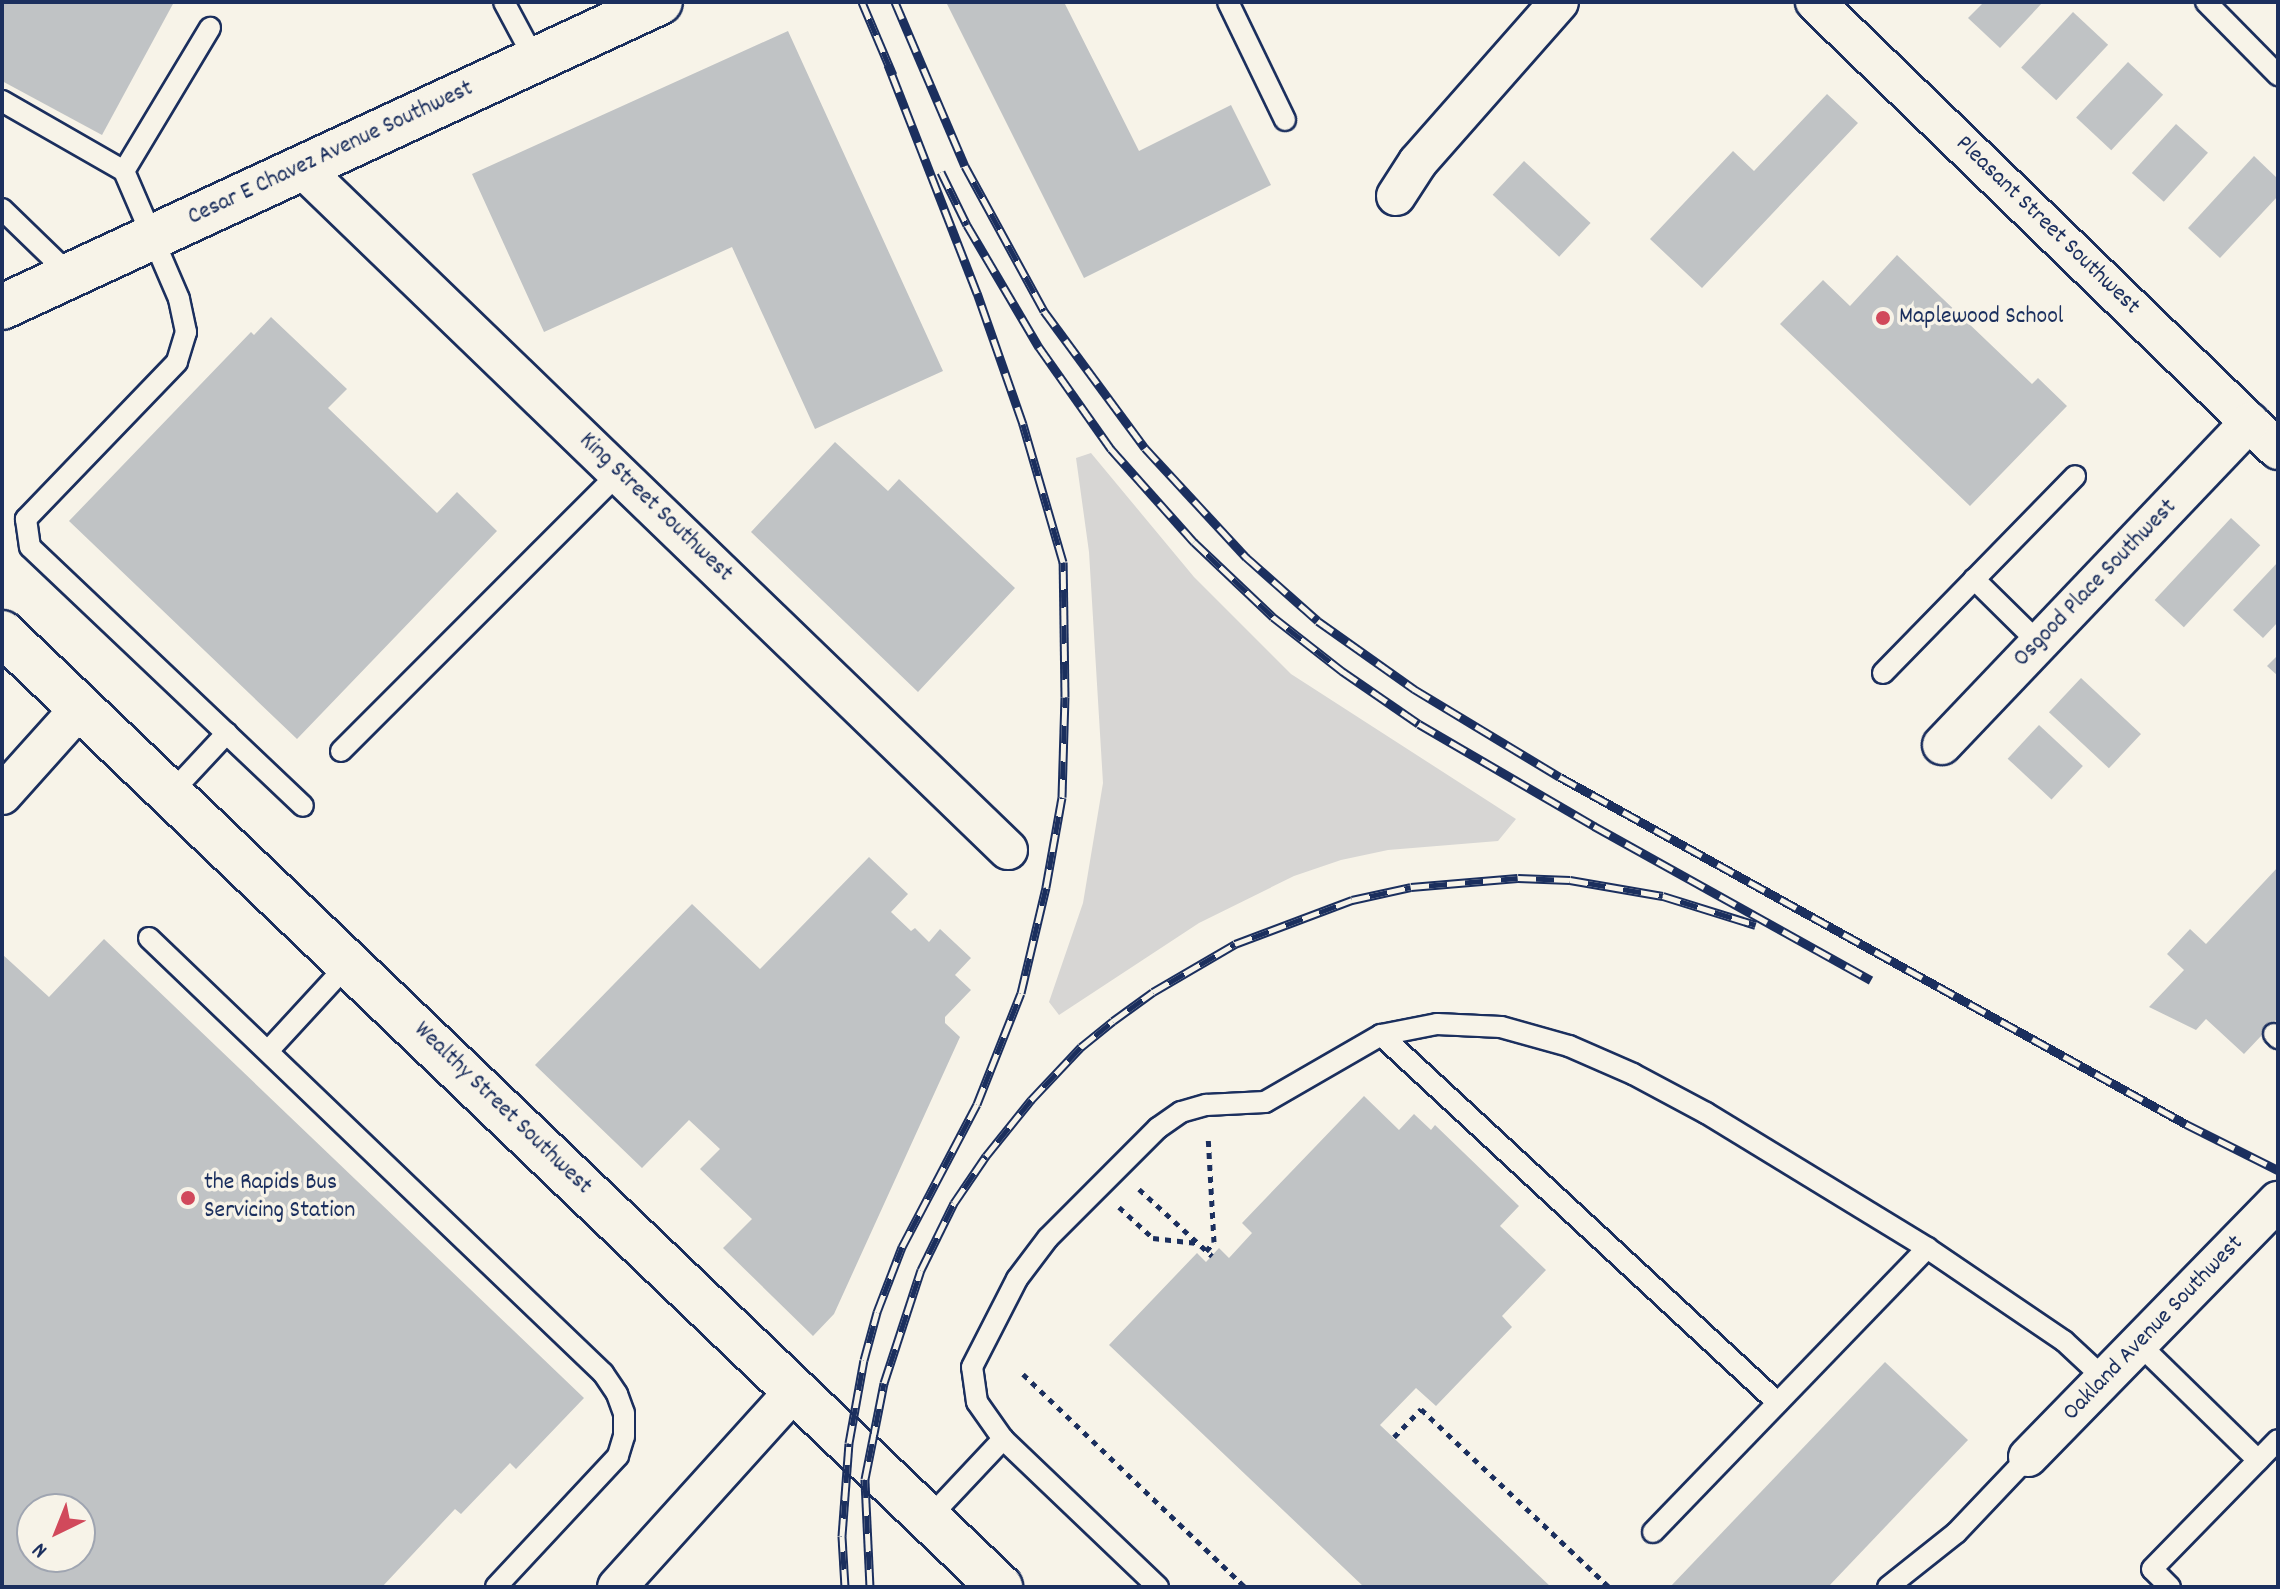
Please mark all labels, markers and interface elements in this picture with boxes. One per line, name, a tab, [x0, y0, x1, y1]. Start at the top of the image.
street label: Cesar E Chavez Avenue Southwest	[184, 75, 478, 233]
street label: Pleasant Street Southwest	[1949, 130, 2145, 322]
place label: Maplewood School	[1899, 304, 2064, 332]
marker: Maplewood School	[1874, 309, 1892, 327]
street label: King Street Southwest	[572, 427, 738, 589]
street label: Osgood Place Southwest	[2008, 494, 2184, 674]
street label: Wealthy Street Southwest	[407, 1016, 597, 1202]
place label: the Rapids Bus Servicing Station	[204, 1170, 355, 1226]
marker: the Rapids Bus Servicing Station	[179, 1189, 197, 1207]
street label: Oakland Avenue Southwest	[2058, 1230, 2250, 1428]
north arrow	[16, 1493, 96, 1573]
text: N	[26, 1534, 55, 1564]

